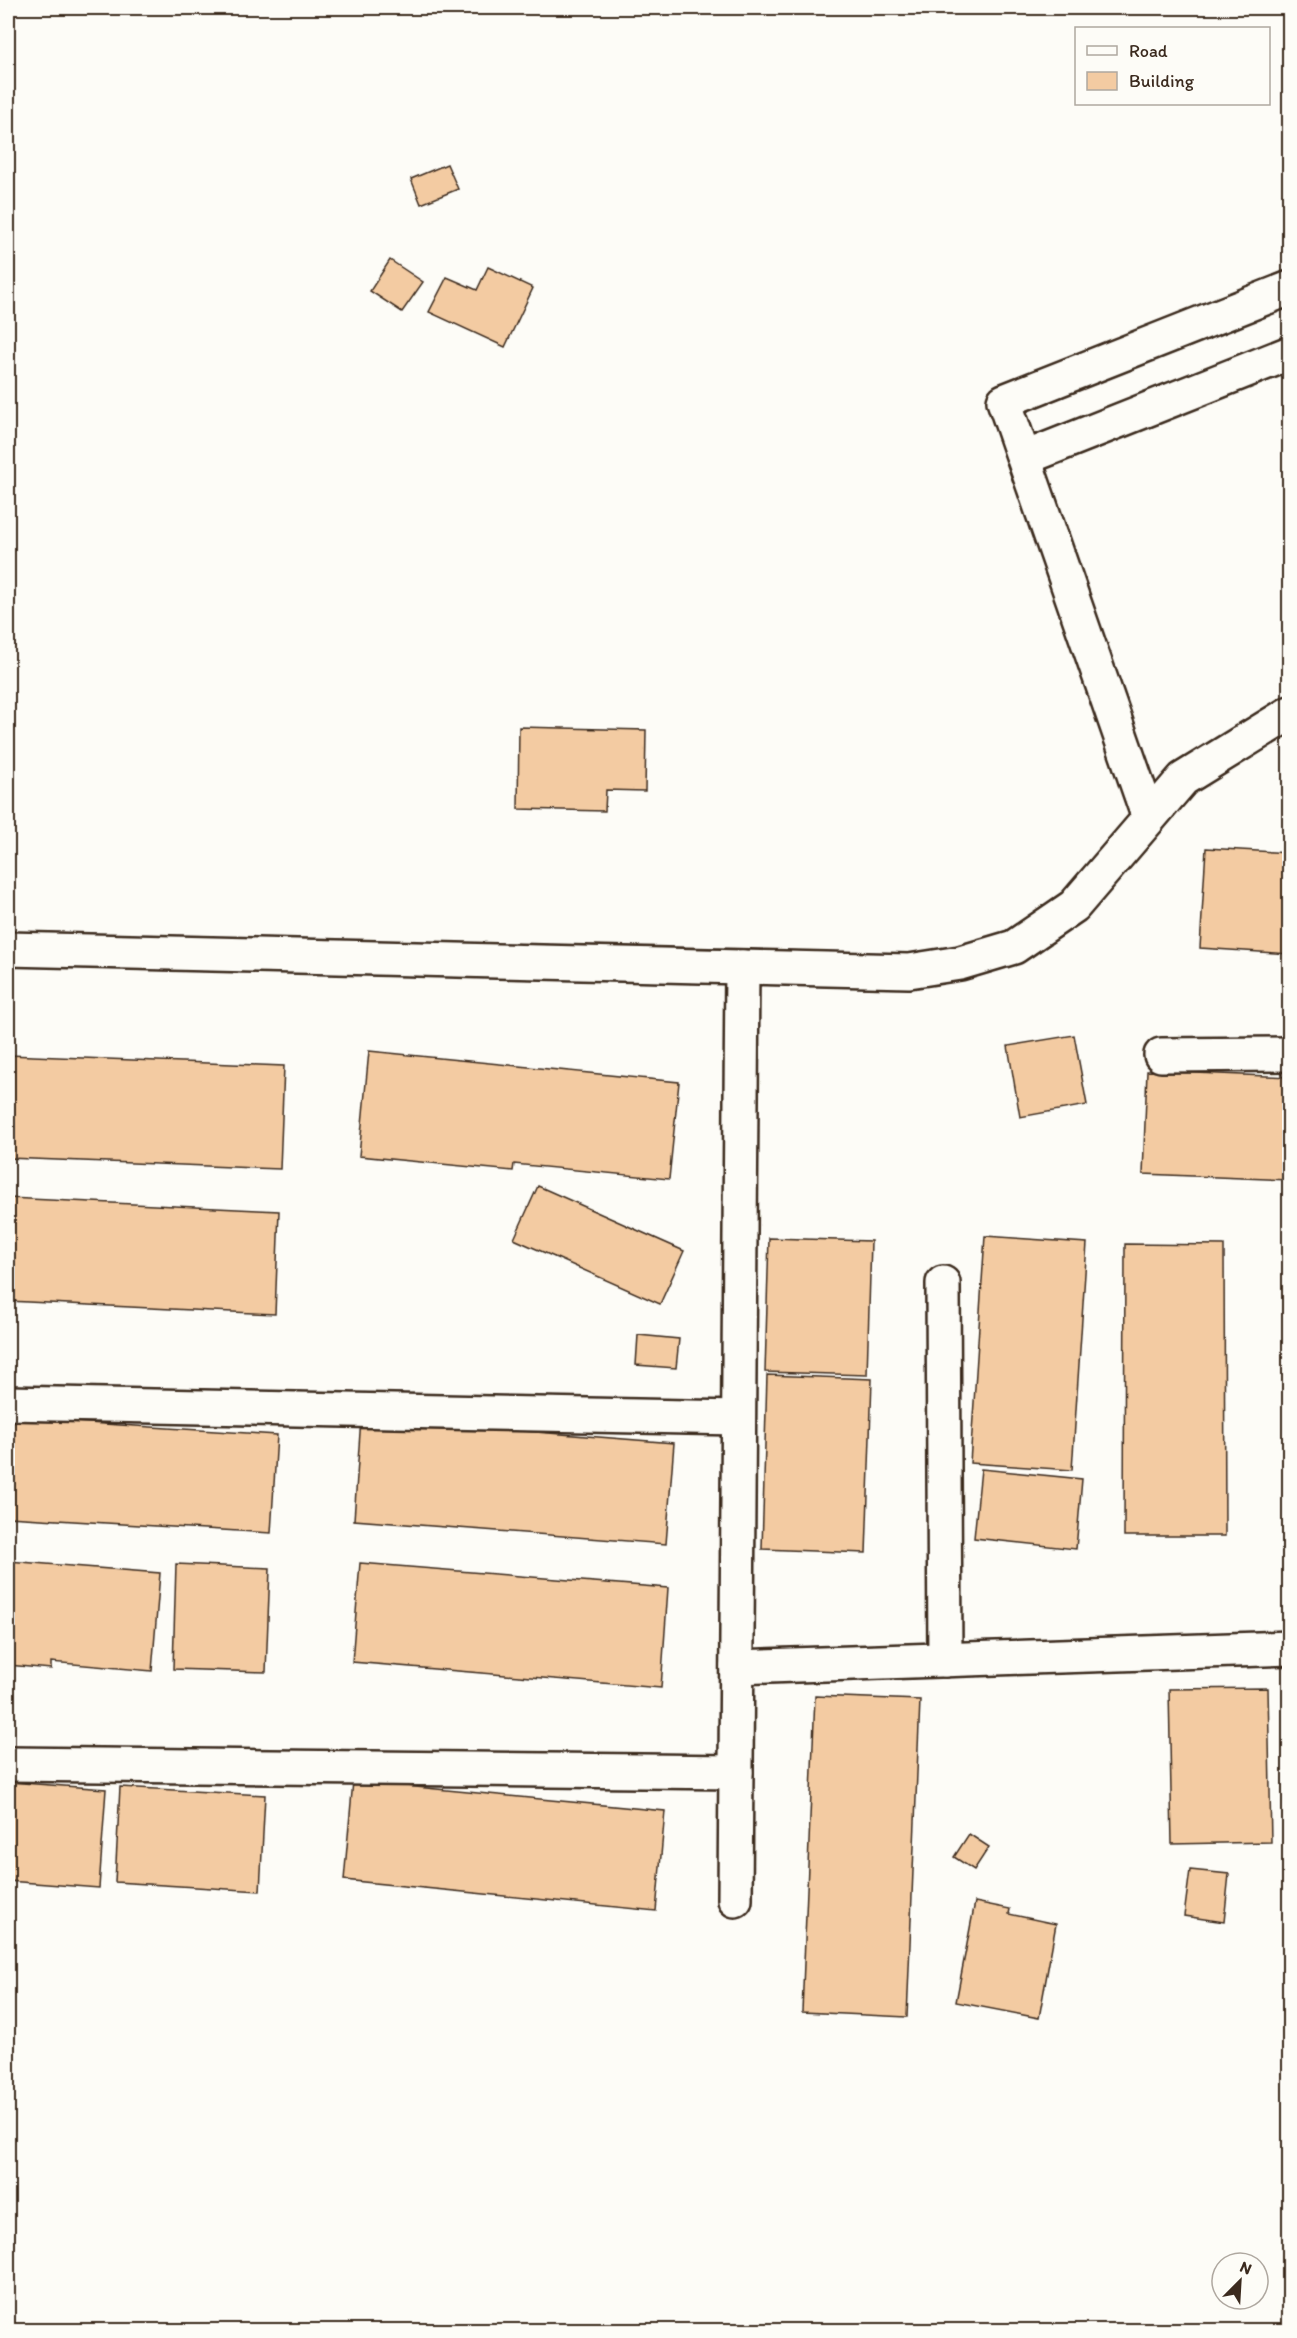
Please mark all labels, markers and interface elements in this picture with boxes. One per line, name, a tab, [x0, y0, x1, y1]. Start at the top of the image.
legend	[1075, 27, 1270, 105]
text: Road	[1129, 40, 1168, 62]
text: Building	[1129, 70, 1195, 92]
north arrow	[1210, 2251, 1270, 2311]
text: N	[1237, 2257, 1255, 2279]

